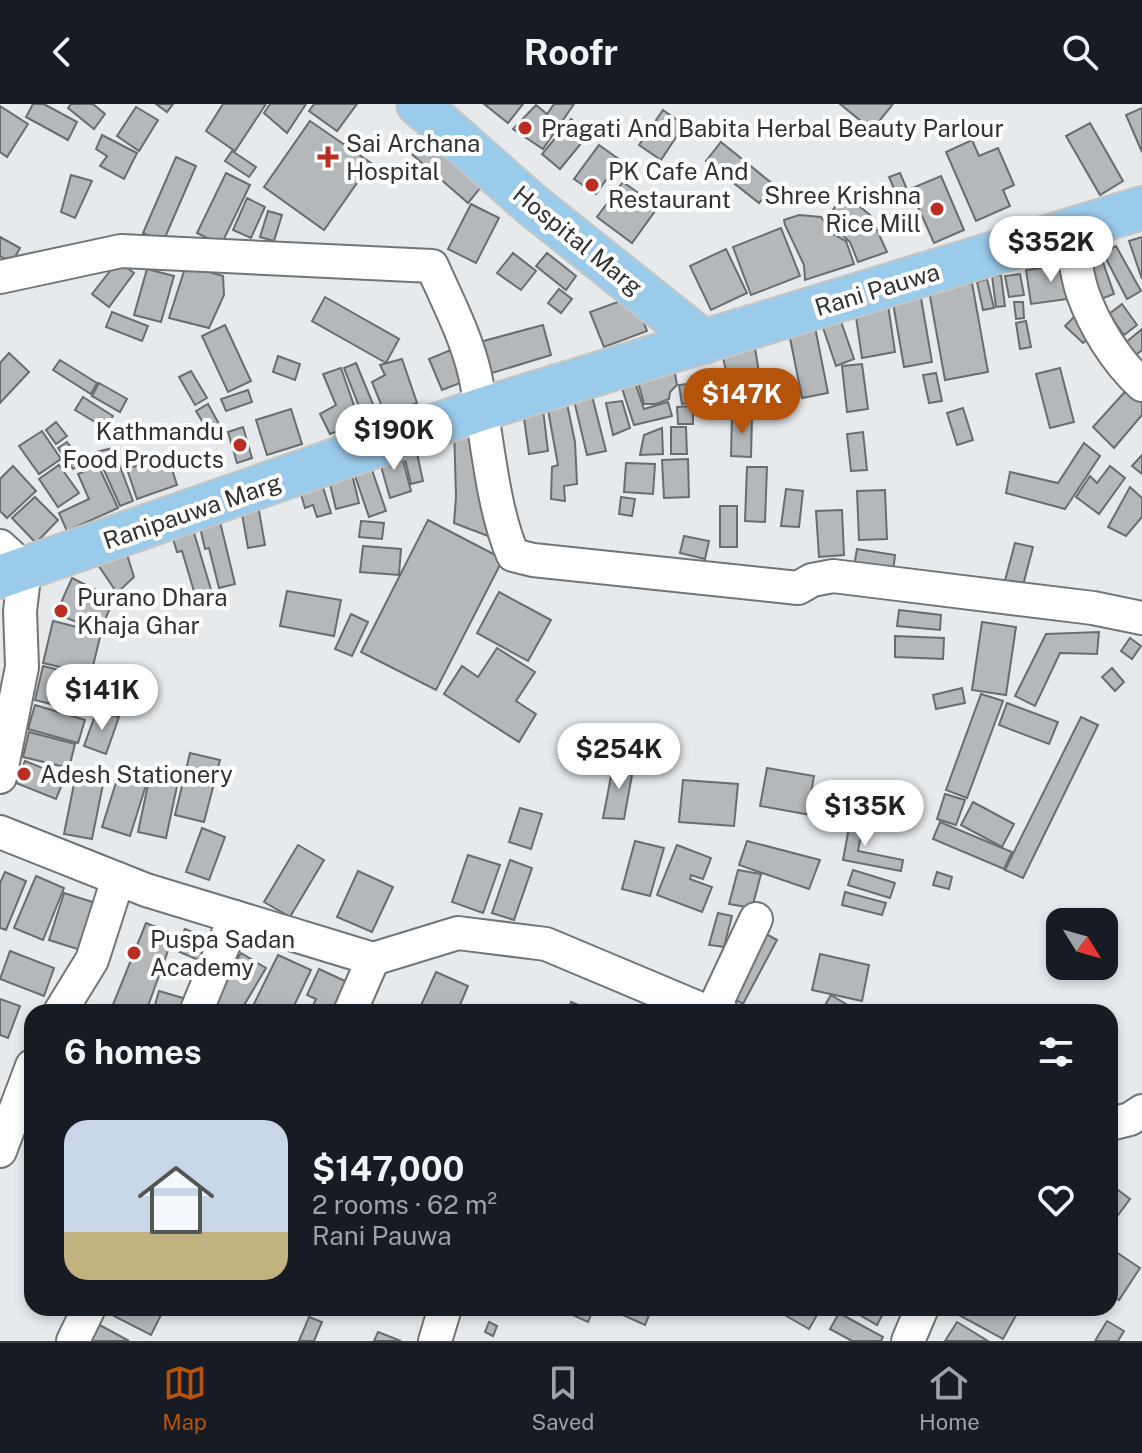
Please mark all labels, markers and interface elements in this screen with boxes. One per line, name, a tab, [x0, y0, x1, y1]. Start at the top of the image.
icon: back	[40, 30, 84, 74]
icon: search	[1058, 30, 1102, 74]
text: Roofr	[524, 31, 618, 73]
place label: Pragati And Babita Herbal Beauty Parlour	[541, 114, 1004, 142]
marker: Pragati And Babita Herbal Beauty Parlour	[516, 119, 534, 137]
place label: Sai Archana Hospital	[346, 129, 480, 185]
marker: Sai Archana Hospital	[317, 146, 339, 168]
place label: PK Cafe And Restaurant	[608, 157, 749, 213]
marker: PK Cafe And Restaurant	[583, 176, 601, 194]
street label: Hospital Marg	[508, 179, 648, 301]
place label: Shree Krishna Rice Mill	[764, 181, 921, 237]
marker: Shree Krishna Rice Mill	[928, 200, 946, 218]
pin: $352K	[995, 216, 1107, 284]
text: $352K	[1007, 226, 1095, 257]
street label: Rani Pauwa	[811, 257, 943, 321]
pin: $147K	[686, 368, 798, 436]
text: $147K	[702, 378, 782, 409]
pin: $190K	[338, 404, 450, 472]
text: $190K	[353, 414, 435, 445]
place label: Kathmandu Food Products	[63, 417, 224, 473]
marker: Kathmandu Food Products	[231, 436, 249, 454]
street label: Ranipauwa Marg	[99, 467, 285, 555]
place label: Purano Dhara Khaja Ghar	[77, 583, 228, 639]
marker: Purano Dhara Khaja Ghar	[52, 602, 70, 620]
pin: $141K	[46, 664, 158, 732]
text: $141K	[64, 674, 140, 705]
pin: $254K	[563, 723, 675, 791]
text: $254K	[575, 733, 663, 764]
place label: Adesh Stationery	[40, 760, 233, 788]
marker: Adesh Stationery	[15, 765, 33, 783]
pin: $135K	[809, 780, 921, 848]
text: $135K	[824, 790, 906, 821]
north arrow	[1046, 908, 1118, 980]
map controls	[1046, 908, 1118, 980]
place label: Puspa Sadan Academy	[150, 925, 295, 981]
marker: Puspa Sadan Academy	[125, 944, 143, 962]
icon: filters	[1034, 1030, 1078, 1074]
text: 6 homes	[64, 1032, 202, 1072]
text: $147,000	[312, 1149, 464, 1189]
icon: home	[128, 1152, 224, 1248]
icon: heart	[1034, 1178, 1078, 1222]
text: 2 rooms · 62 m²	[312, 1189, 497, 1220]
text: Rani Pauwa	[312, 1220, 452, 1251]
tab: Map	[162, 1361, 207, 1435]
tab: Saved	[532, 1361, 594, 1435]
tab: Home	[919, 1361, 980, 1435]

